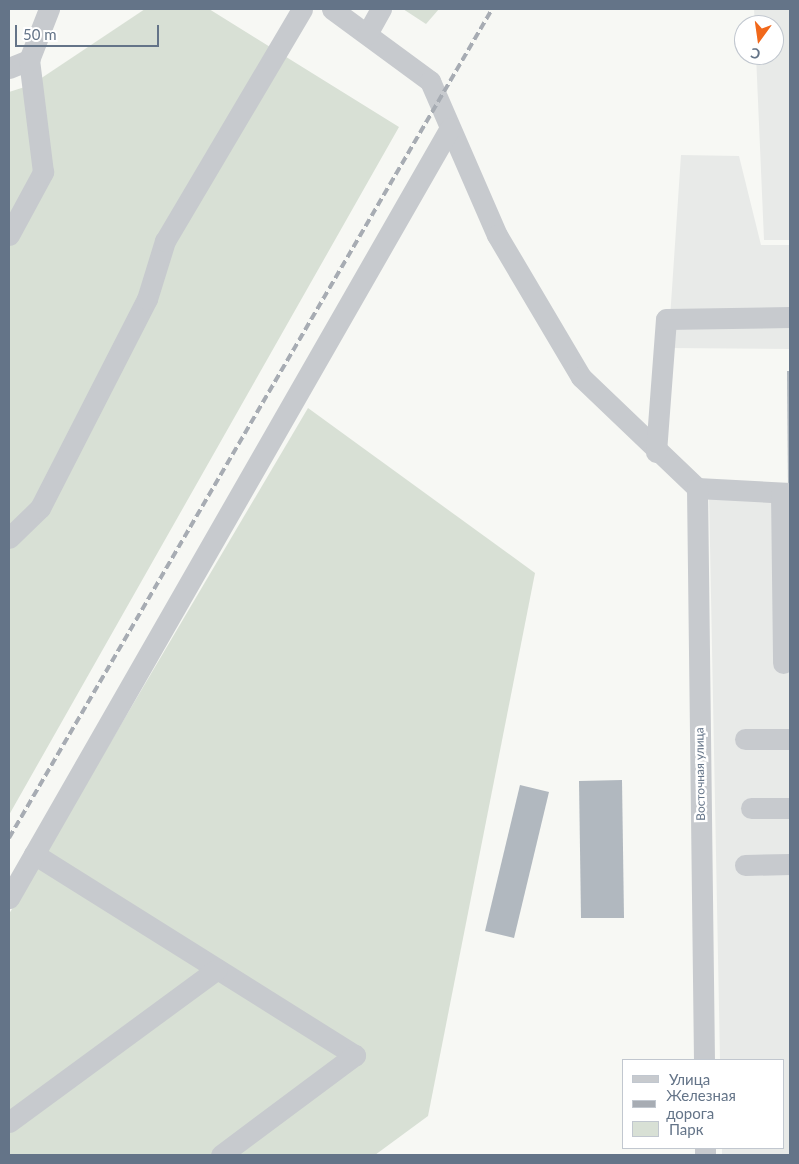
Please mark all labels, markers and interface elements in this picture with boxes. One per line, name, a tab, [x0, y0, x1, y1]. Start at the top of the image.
scale bar	[18, 15, 161, 47]
north arrow	[734, 15, 784, 65]
text: 50 m	[23, 25, 57, 43]
text: С	[749, 45, 762, 63]
street label: Восточная улица	[692, 727, 708, 821]
legend	[622, 1059, 784, 1149]
text: Улица	[669, 1070, 710, 1088]
text: Железная дорога	[666, 1086, 736, 1122]
text: Парк	[669, 1120, 703, 1138]

